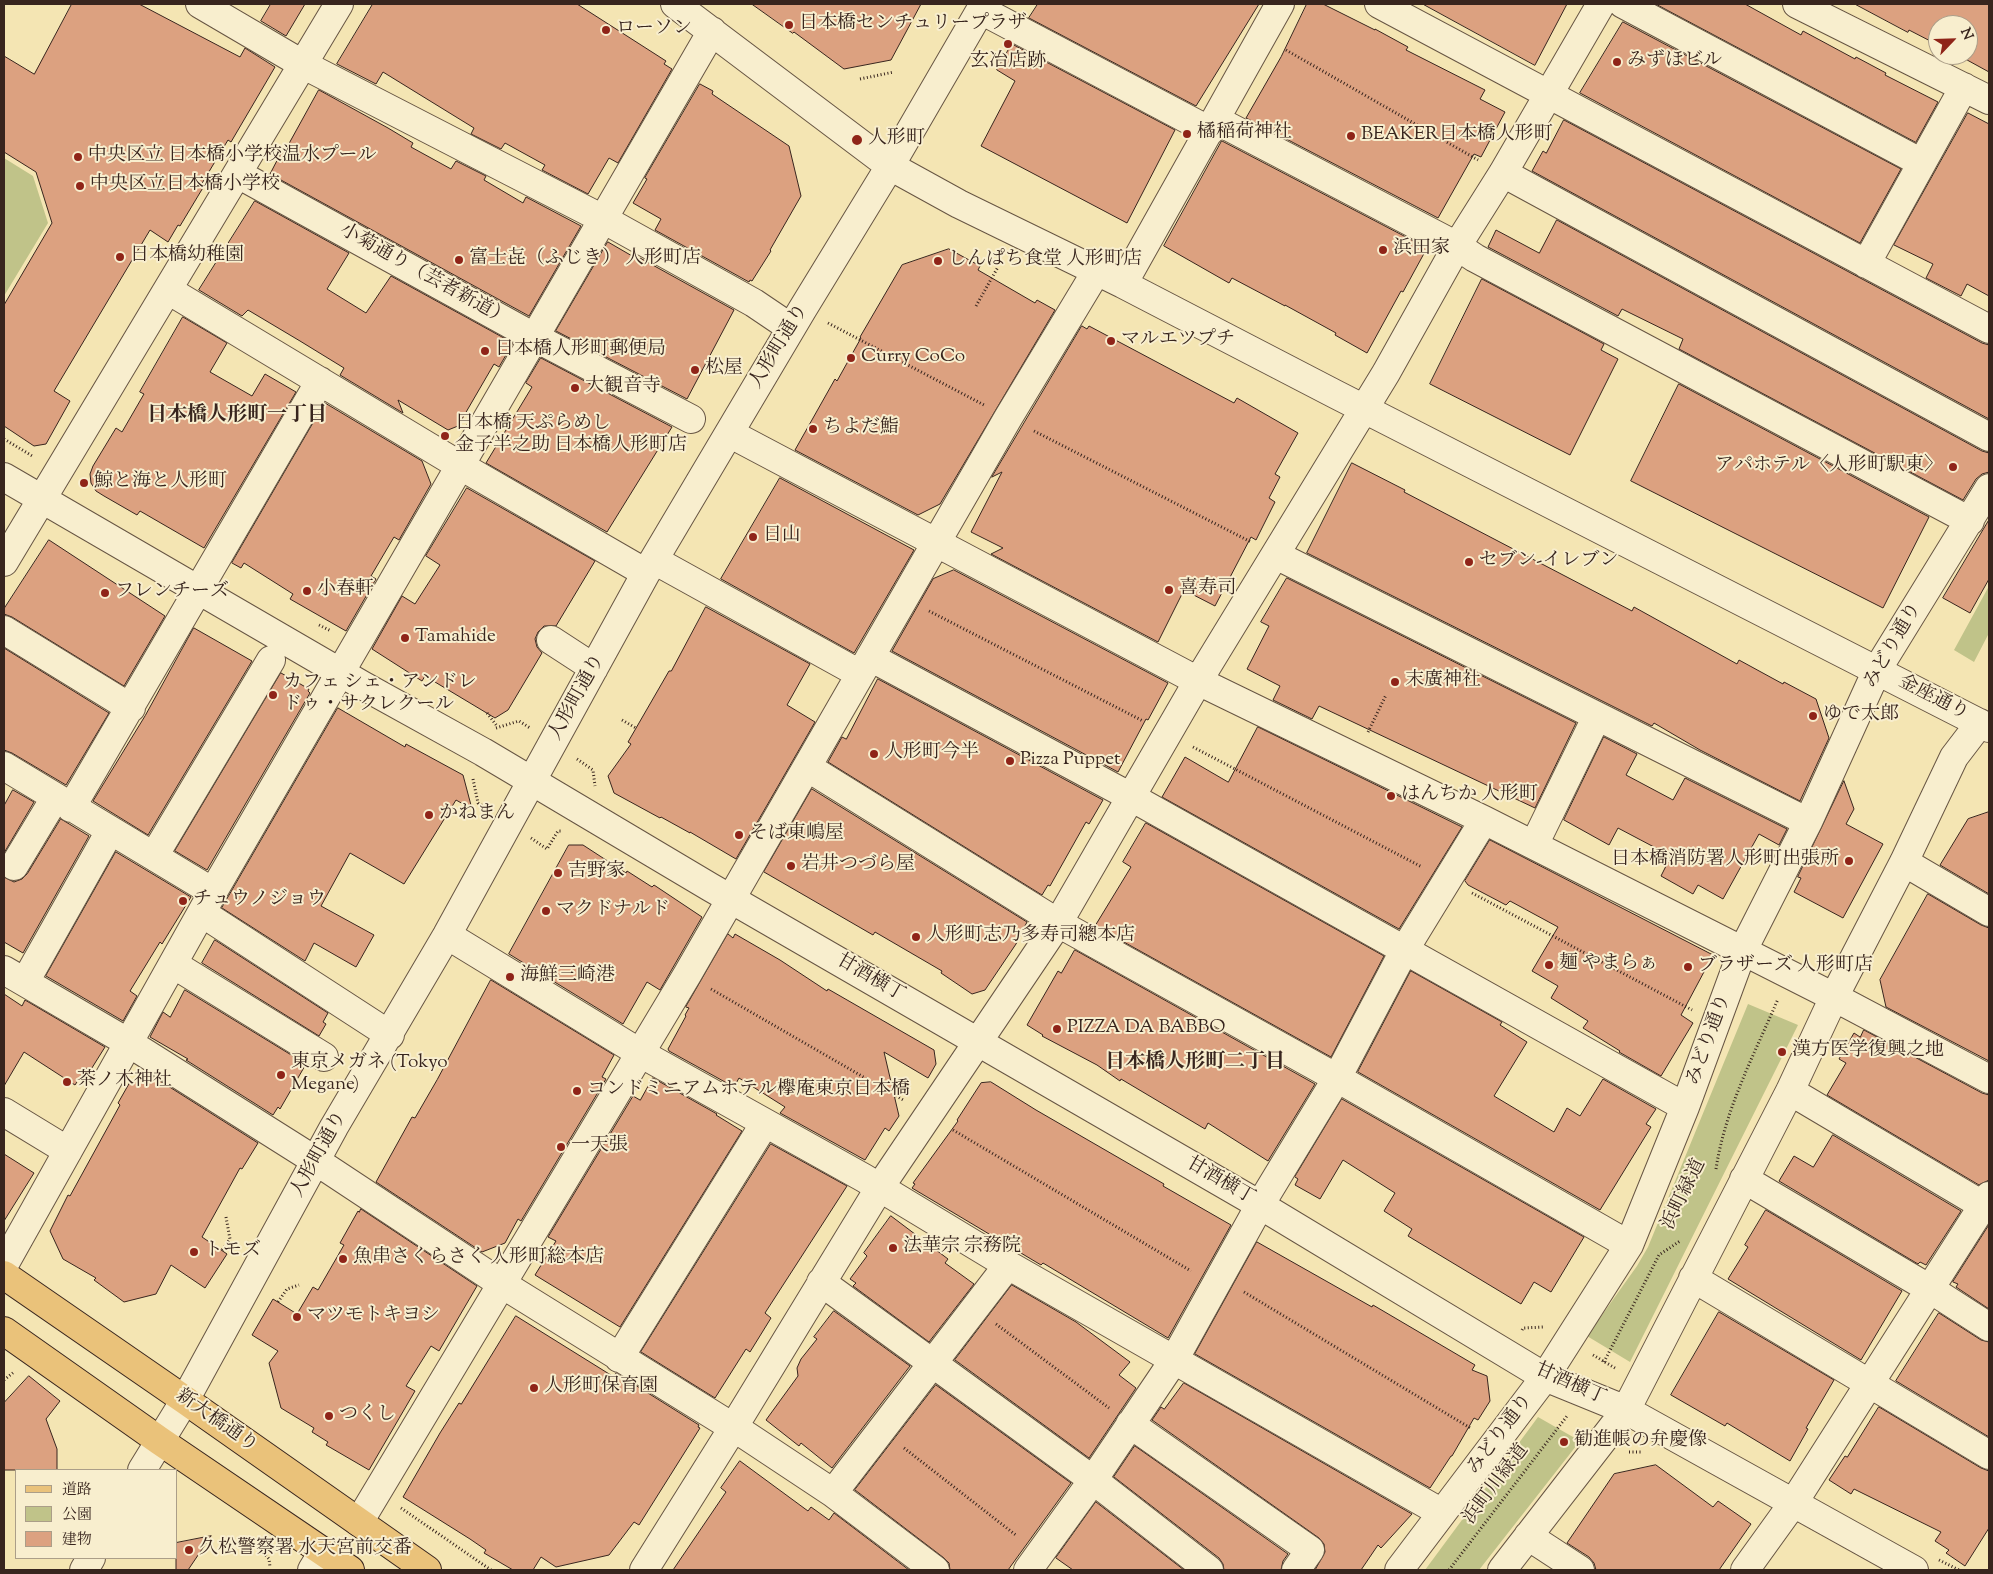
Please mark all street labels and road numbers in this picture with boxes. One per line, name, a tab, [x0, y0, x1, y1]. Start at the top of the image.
street label: 小菊通り（芸者新道）	[335, 220, 513, 332]
street label: 人形町通り	[746, 300, 814, 394]
street label: みどり通り	[1860, 599, 1928, 693]
street label: 人形町通り	[545, 651, 611, 745]
street label: 金座通り	[1894, 672, 1972, 726]
street label: 甘酒横丁	[831, 950, 909, 1008]
street label: みどり通り	[1683, 991, 1737, 1089]
street label: 人形町通り	[287, 1108, 353, 1202]
street label: 甘酒横丁	[1181, 1153, 1259, 1211]
street label: 浜町緑道	[1658, 1156, 1712, 1234]
street label: 甘酒横丁	[1531, 1359, 1609, 1411]
street label: 新大橋通り	[171, 1385, 261, 1459]
street label: みどり通り	[1463, 1390, 1539, 1480]
street label: 浜町川緑道	[1459, 1440, 1535, 1530]

